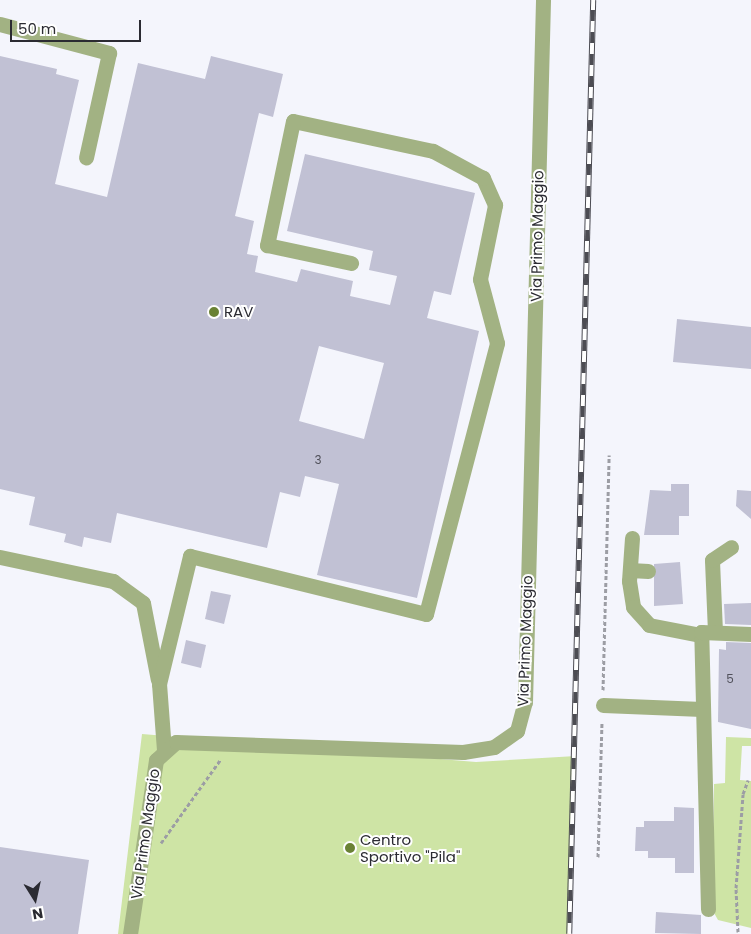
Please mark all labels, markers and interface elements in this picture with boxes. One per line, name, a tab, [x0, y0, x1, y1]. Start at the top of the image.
scale bar	[12, 10, 144, 42]
text: 50 m	[18, 18, 56, 39]
street label: Via Primo Maggio	[527, 170, 547, 302]
place label: RAV	[224, 303, 253, 321]
marker: RAV	[208, 306, 220, 318]
house number: 3	[314, 453, 322, 467]
street label: Via Primo Maggio	[514, 575, 536, 707]
house number: 5	[726, 672, 734, 686]
street label: Via Primo Maggio	[127, 768, 163, 900]
place label: Centro Sportivo "Pila"	[360, 830, 460, 865]
marker: Centro Sportivo "Pila"	[344, 842, 356, 854]
north arrow	[10, 874, 60, 924]
text: N	[31, 903, 45, 925]

